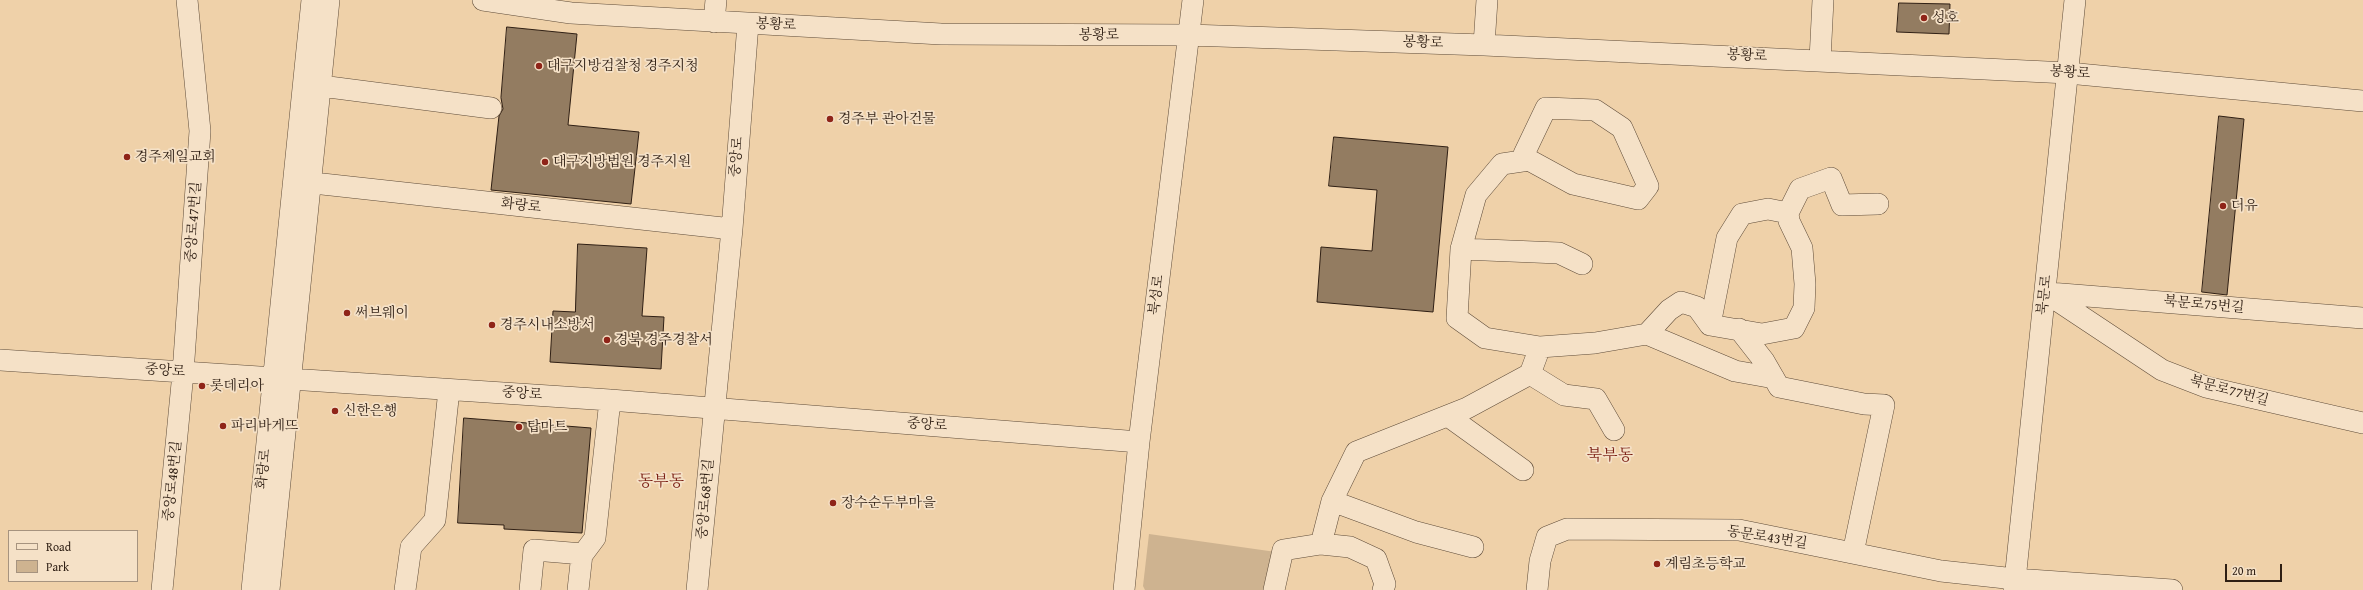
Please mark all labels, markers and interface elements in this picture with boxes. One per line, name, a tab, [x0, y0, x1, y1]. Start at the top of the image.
place label: 성호	[1932, 10, 1959, 26]
marker: 성호	[1919, 13, 1929, 23]
street label: 봉황로	[755, 16, 797, 34]
street label: 봉황로	[1079, 27, 1119, 43]
street label: 봉황로	[1402, 34, 1444, 52]
street label: 봉황로	[1726, 47, 1768, 65]
place label: 대구지방검찰청 경주지청	[547, 58, 699, 74]
marker: 대구지방검찰청 경주지청	[534, 61, 544, 71]
street label: 봉황로	[2049, 63, 2091, 83]
place label: 경주부 관아건물	[838, 111, 936, 127]
marker: 경주부 관아건물	[825, 114, 835, 124]
street label: 중앙로	[727, 136, 747, 178]
place label: 경주제일교회	[135, 149, 216, 165]
marker: 경주제일교회	[122, 152, 132, 162]
place label: 대구지방법원 경주지원	[553, 154, 691, 170]
marker: 대구지방법원 경주지원	[540, 157, 550, 167]
street label: 중앙로47번길	[183, 181, 205, 263]
street label: 화랑로	[500, 196, 542, 216]
place label: 더유	[2231, 198, 2258, 214]
marker: 더유	[2218, 201, 2228, 211]
street label: 북성로	[1146, 274, 1168, 316]
street label: 북문로	[2035, 274, 2055, 316]
street label: 북문로75번길	[2163, 293, 2245, 317]
place label: 써브웨이	[355, 305, 409, 321]
marker: 써브웨이	[342, 308, 352, 318]
place label: 경주시내소방서	[500, 317, 595, 333]
marker: 경주시내소방서	[487, 320, 497, 330]
place label: 경북 경주경찰서	[615, 332, 713, 348]
marker: 경북 경주경찰서	[602, 335, 612, 345]
street label: 중앙로	[144, 361, 186, 381]
street label: 북문로77번길	[2188, 372, 2270, 410]
place label: 롯데리아	[210, 378, 264, 394]
marker: 롯데리아	[197, 381, 207, 391]
street label: 중앙로	[501, 384, 543, 404]
place label: 신한은행	[343, 403, 397, 419]
marker: 신한은행	[330, 406, 340, 416]
street label: 중앙로	[906, 415, 948, 435]
place label: 파리바게뜨	[231, 418, 299, 434]
place label: 탑마트	[527, 419, 568, 435]
marker: 파리바게뜨	[218, 421, 228, 431]
marker: 탑마트	[514, 422, 524, 432]
street label: 중앙로48번길	[160, 440, 186, 522]
district label: 북부동	[1587, 446, 1633, 466]
street label: 화랑로	[254, 448, 274, 490]
street label: 중앙로68번길	[694, 458, 718, 540]
district label: 동부동	[638, 472, 684, 492]
place label: 장수순두부마을	[841, 495, 936, 511]
marker: 장수순두부마을	[828, 498, 838, 508]
street label: 동문로43번길	[1726, 523, 1808, 553]
legend	[8, 530, 138, 582]
text: Road	[46, 538, 71, 555]
place label: 계림초등학교	[1665, 556, 1746, 572]
scale bar	[2227, 556, 2284, 582]
text: Park	[46, 558, 69, 575]
marker: 계림초등학교	[1652, 559, 1662, 569]
text: 20 m	[2232, 562, 2256, 579]

